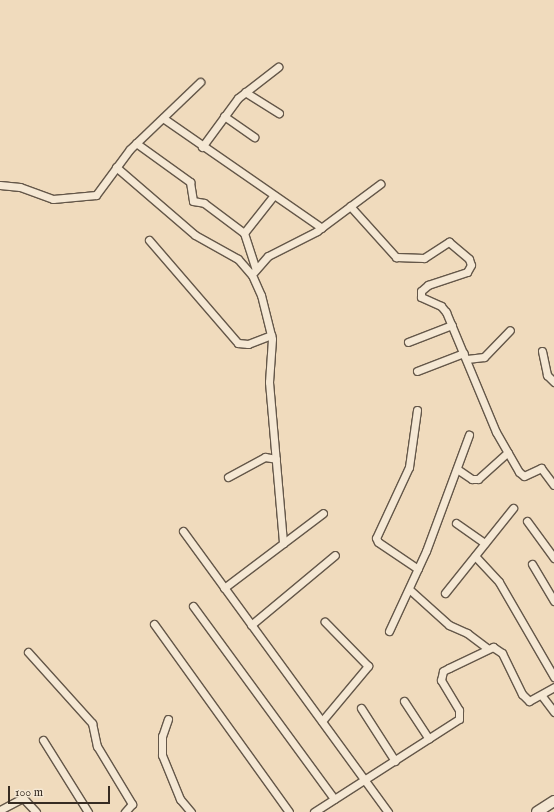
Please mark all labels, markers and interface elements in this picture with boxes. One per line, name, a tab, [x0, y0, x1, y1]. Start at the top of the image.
scale bar	[10, 778, 112, 804]
text: 100 m	[15, 785, 43, 800]

